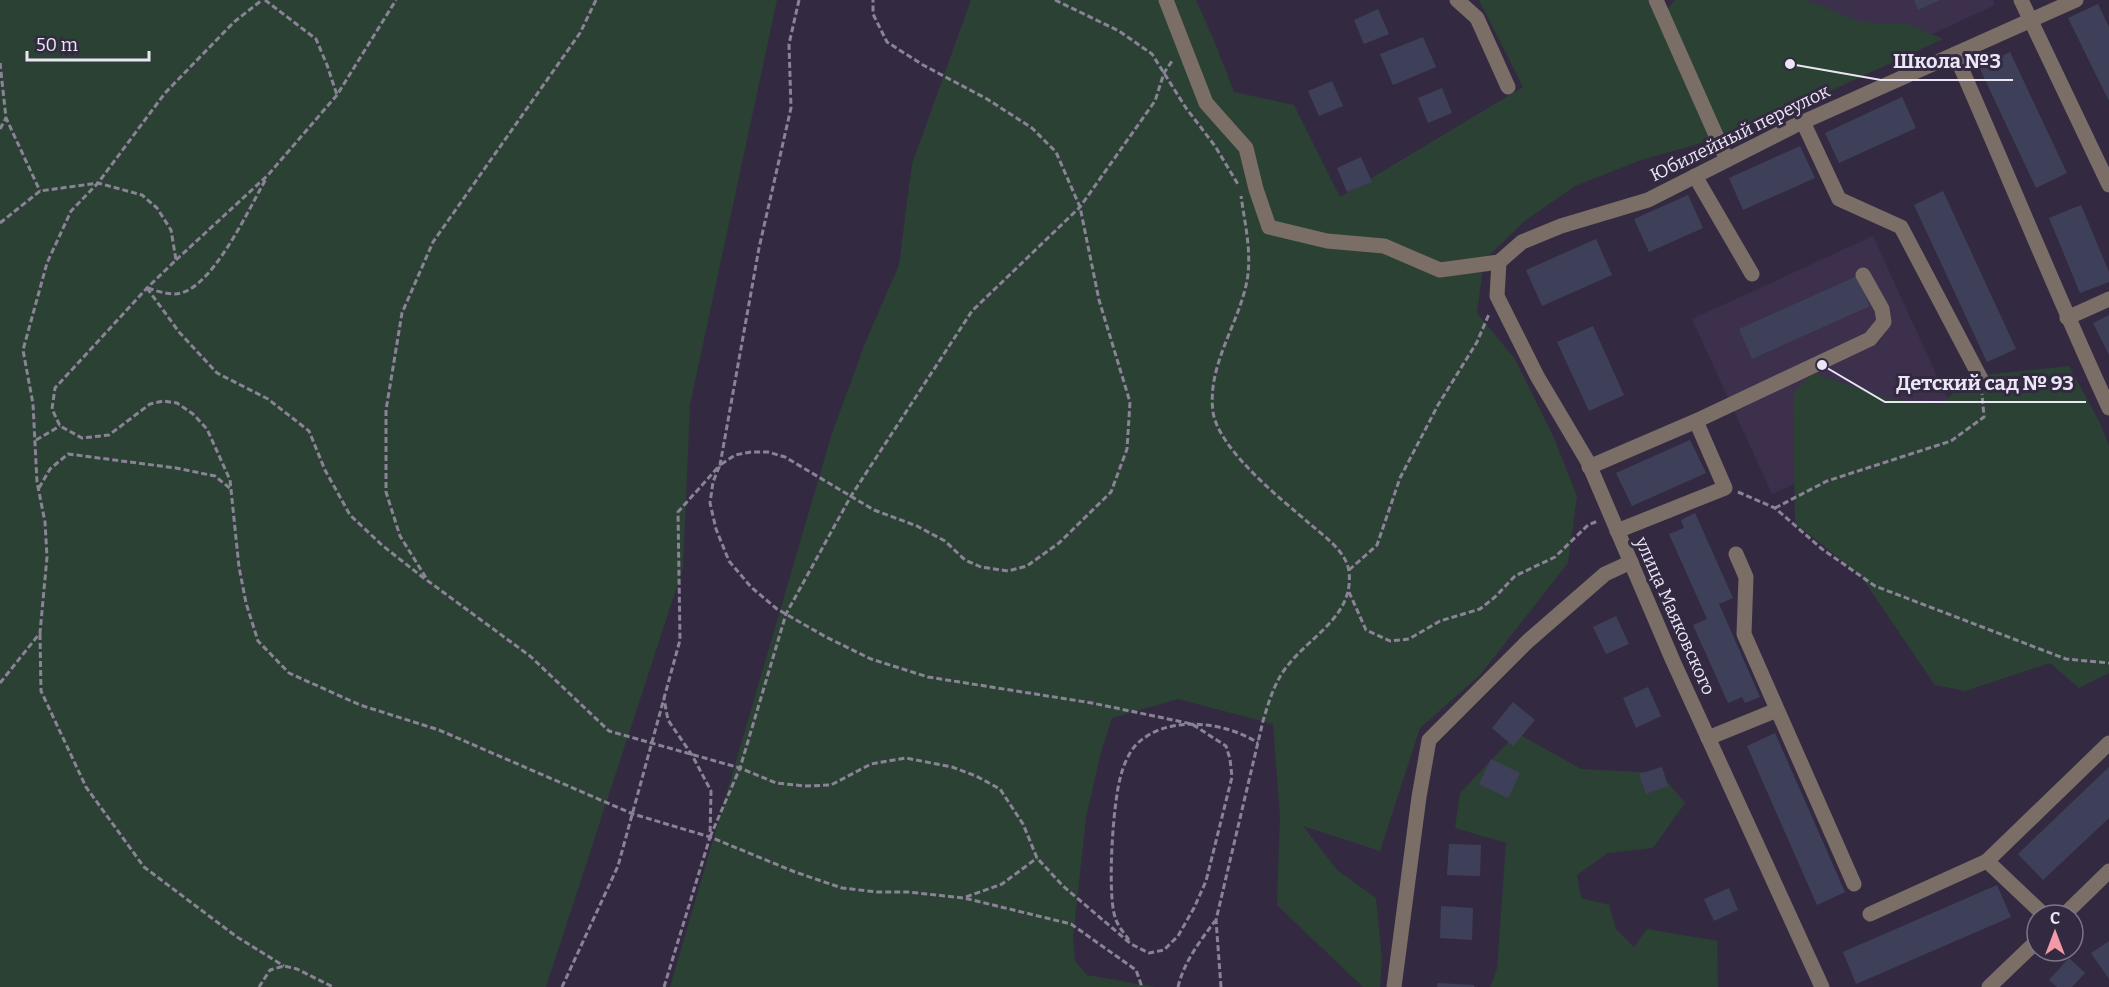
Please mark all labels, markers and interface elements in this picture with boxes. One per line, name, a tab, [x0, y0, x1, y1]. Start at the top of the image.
scale bar	[27, 24, 148, 62]
text: 50 m	[36, 34, 78, 56]
callout: Школа №3	[1881, 42, 2013, 80]
text: Школа №3	[1893, 49, 2001, 73]
street label: Юбилейный переулок	[1647, 80, 1834, 186]
callout: Детский сад № 93	[1885, 364, 2086, 402]
text: Детский сад № 93	[1896, 371, 2074, 395]
street label: улица Маяковского	[1630, 533, 1720, 698]
north arrow	[2025, 903, 2085, 963]
text: С	[2050, 909, 2060, 928]

